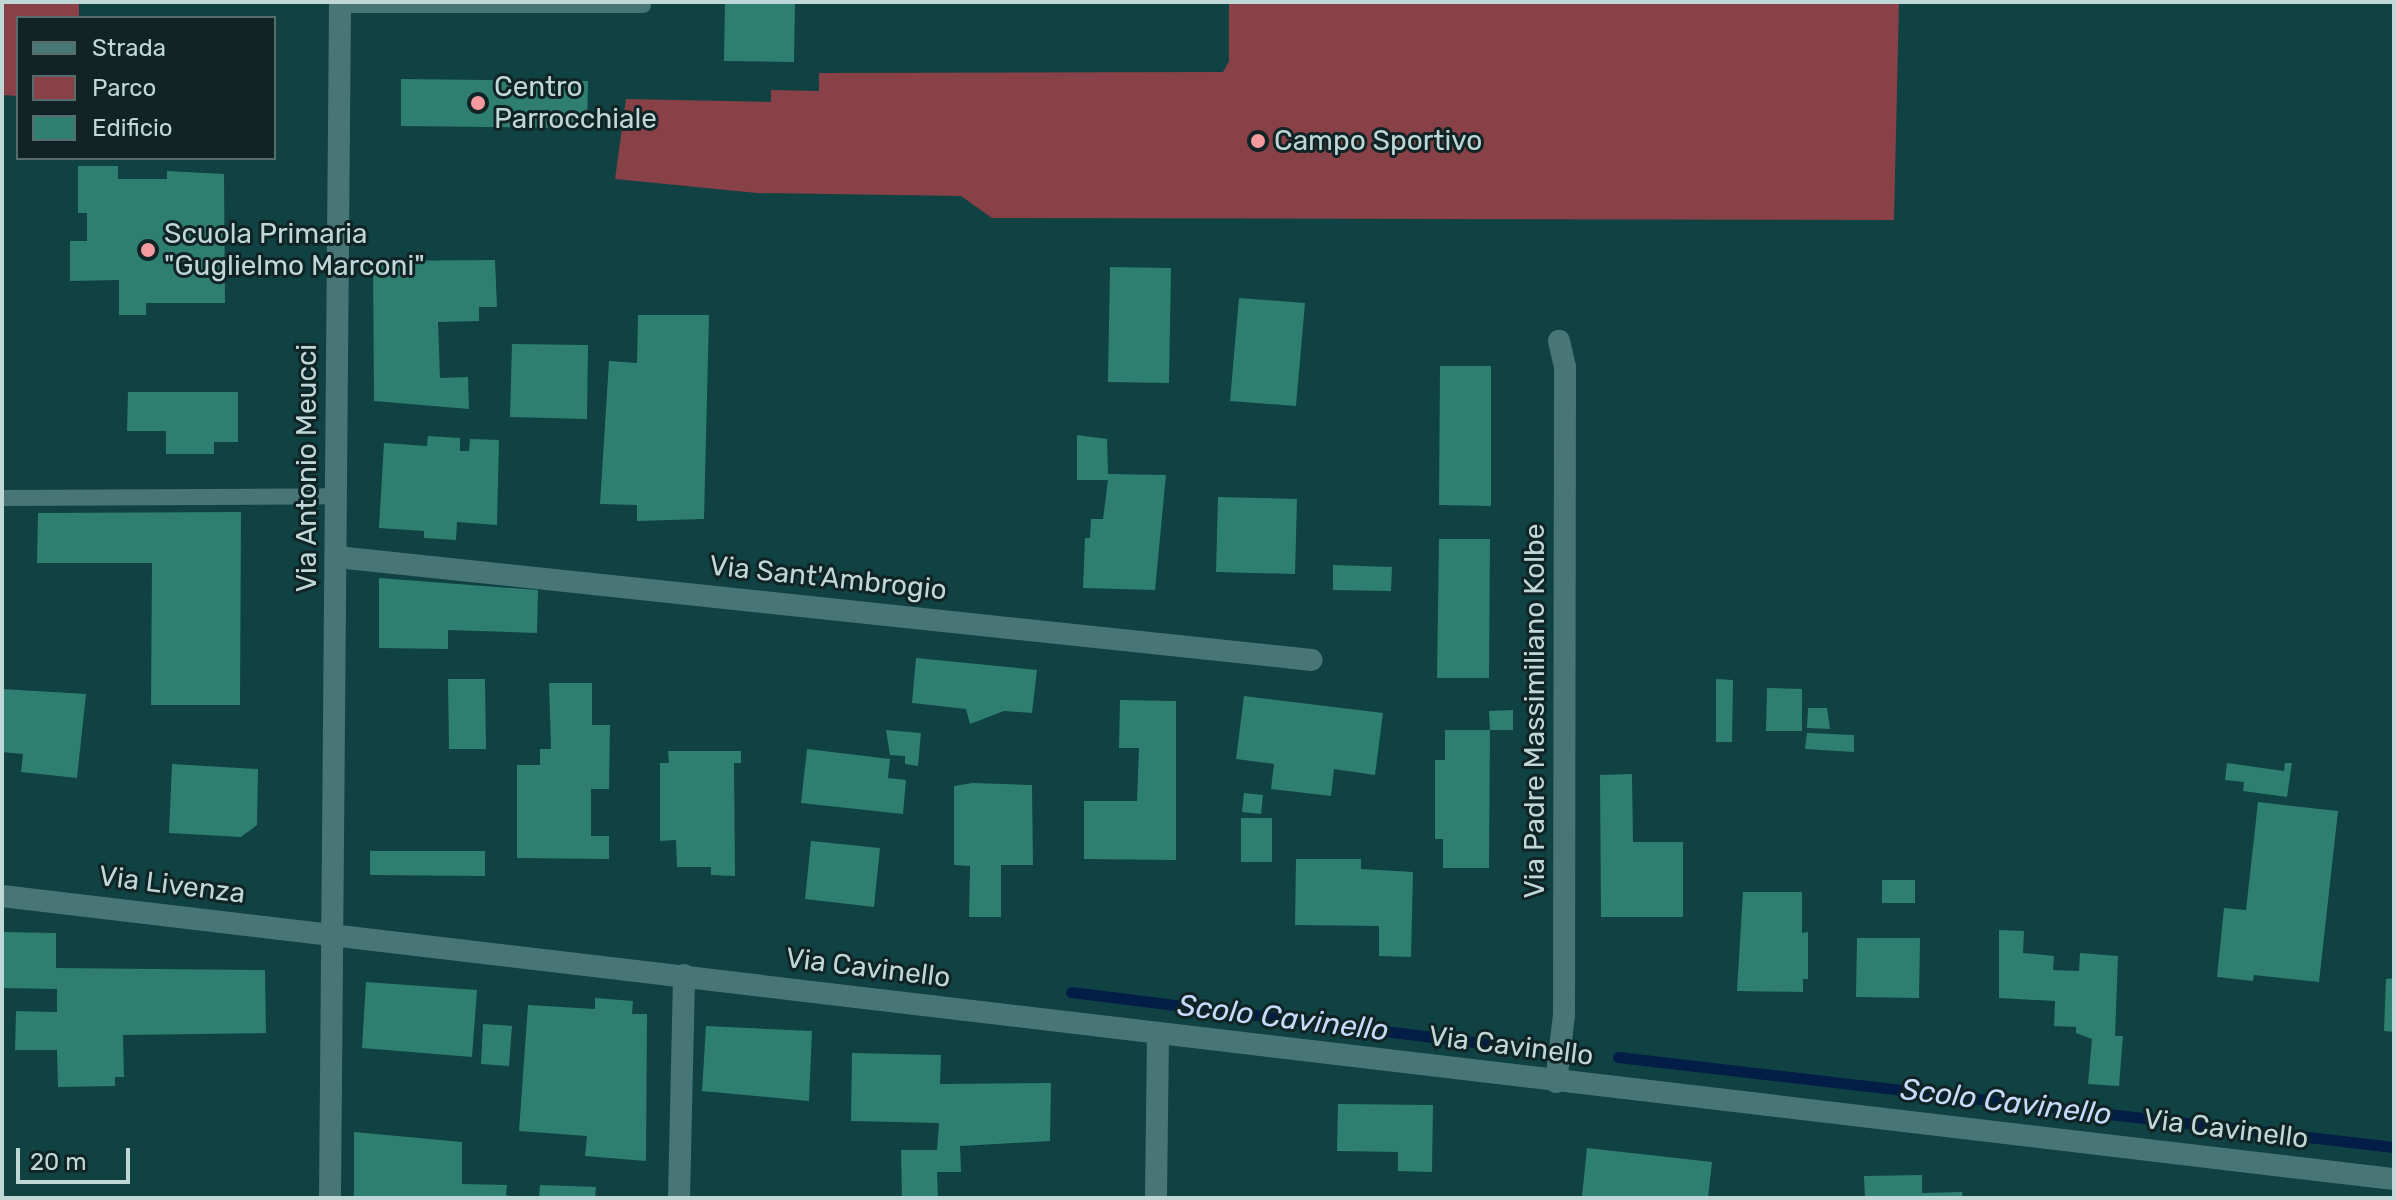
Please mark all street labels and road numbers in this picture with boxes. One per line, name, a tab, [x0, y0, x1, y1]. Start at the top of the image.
street label: Via Antonio Meucci	[290, 343, 324, 593]
street label: Via Padre Massimiliano Kolbe	[1518, 524, 1552, 898]
street label: Via Sant'Ambrogio	[708, 549, 948, 607]
street label: Via Livenza	[97, 859, 247, 911]
street label: Via Cavinello	[784, 941, 952, 995]
street label: Via Cavinello	[1427, 1019, 1595, 1073]
street label: Via Cavinello	[2142, 1102, 2310, 1156]

